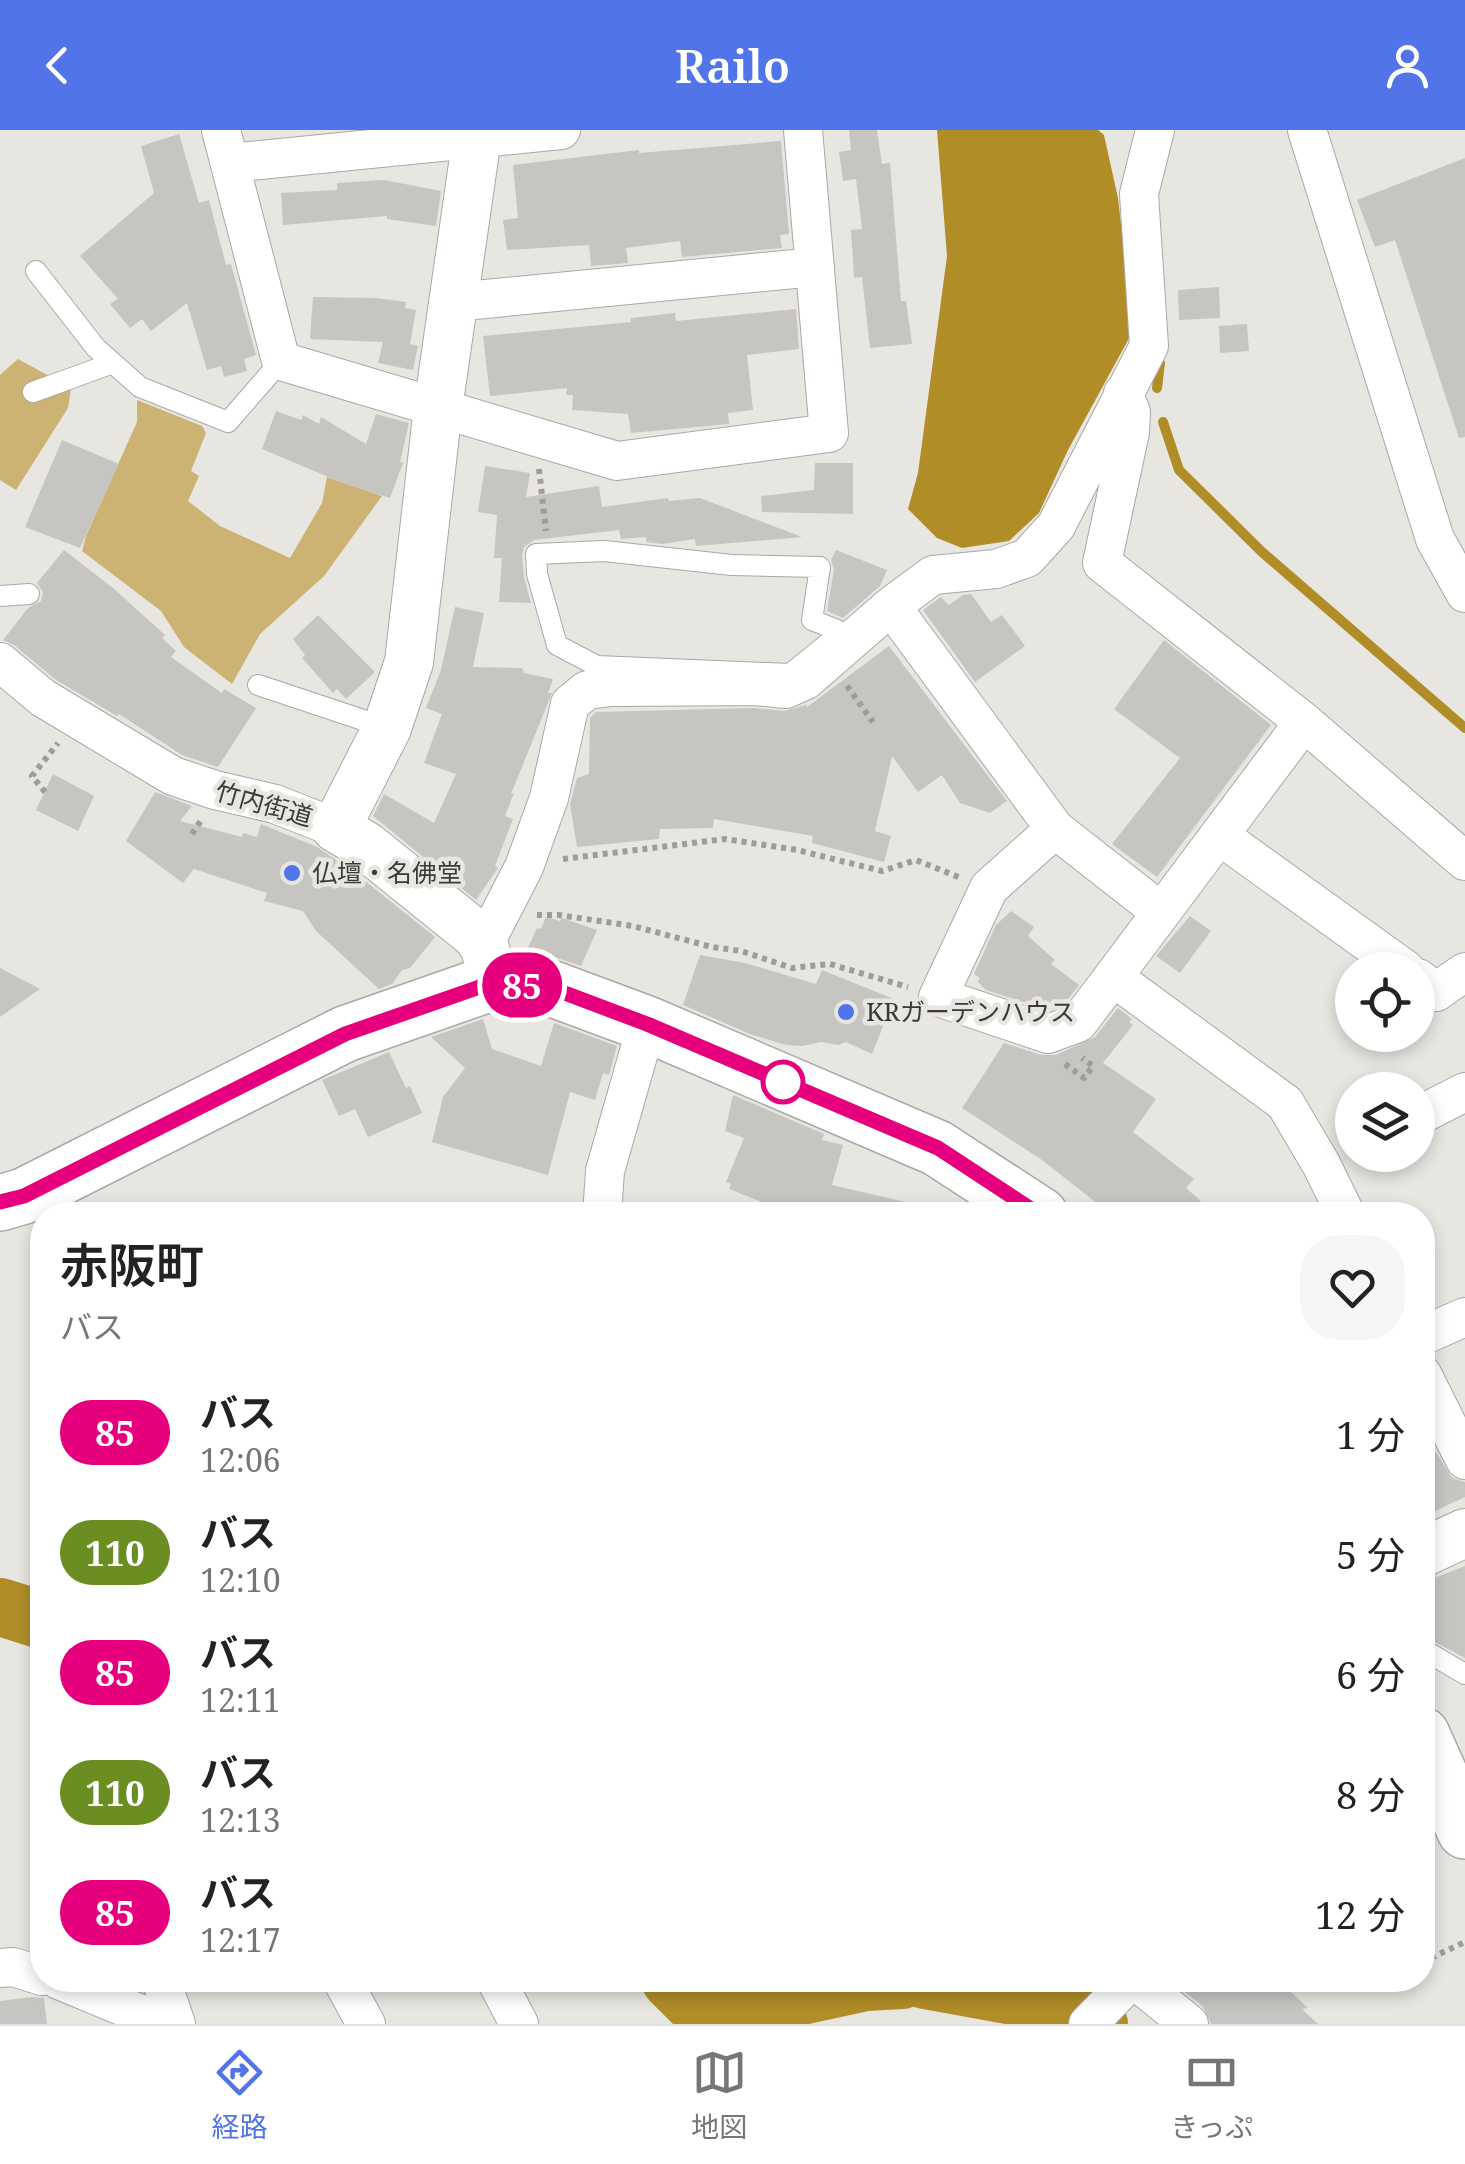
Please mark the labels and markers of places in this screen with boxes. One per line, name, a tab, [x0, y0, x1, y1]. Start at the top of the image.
place label: 仏壇・名佛堂	[312, 855, 462, 889]
marker: 仏壇・名佛堂	[281, 862, 303, 884]
place label: KRガーデンハウス	[866, 994, 1075, 1028]
marker: KRガーデンハウス	[835, 1001, 857, 1023]
unlabelled marker	[762, 1061, 804, 1103]

